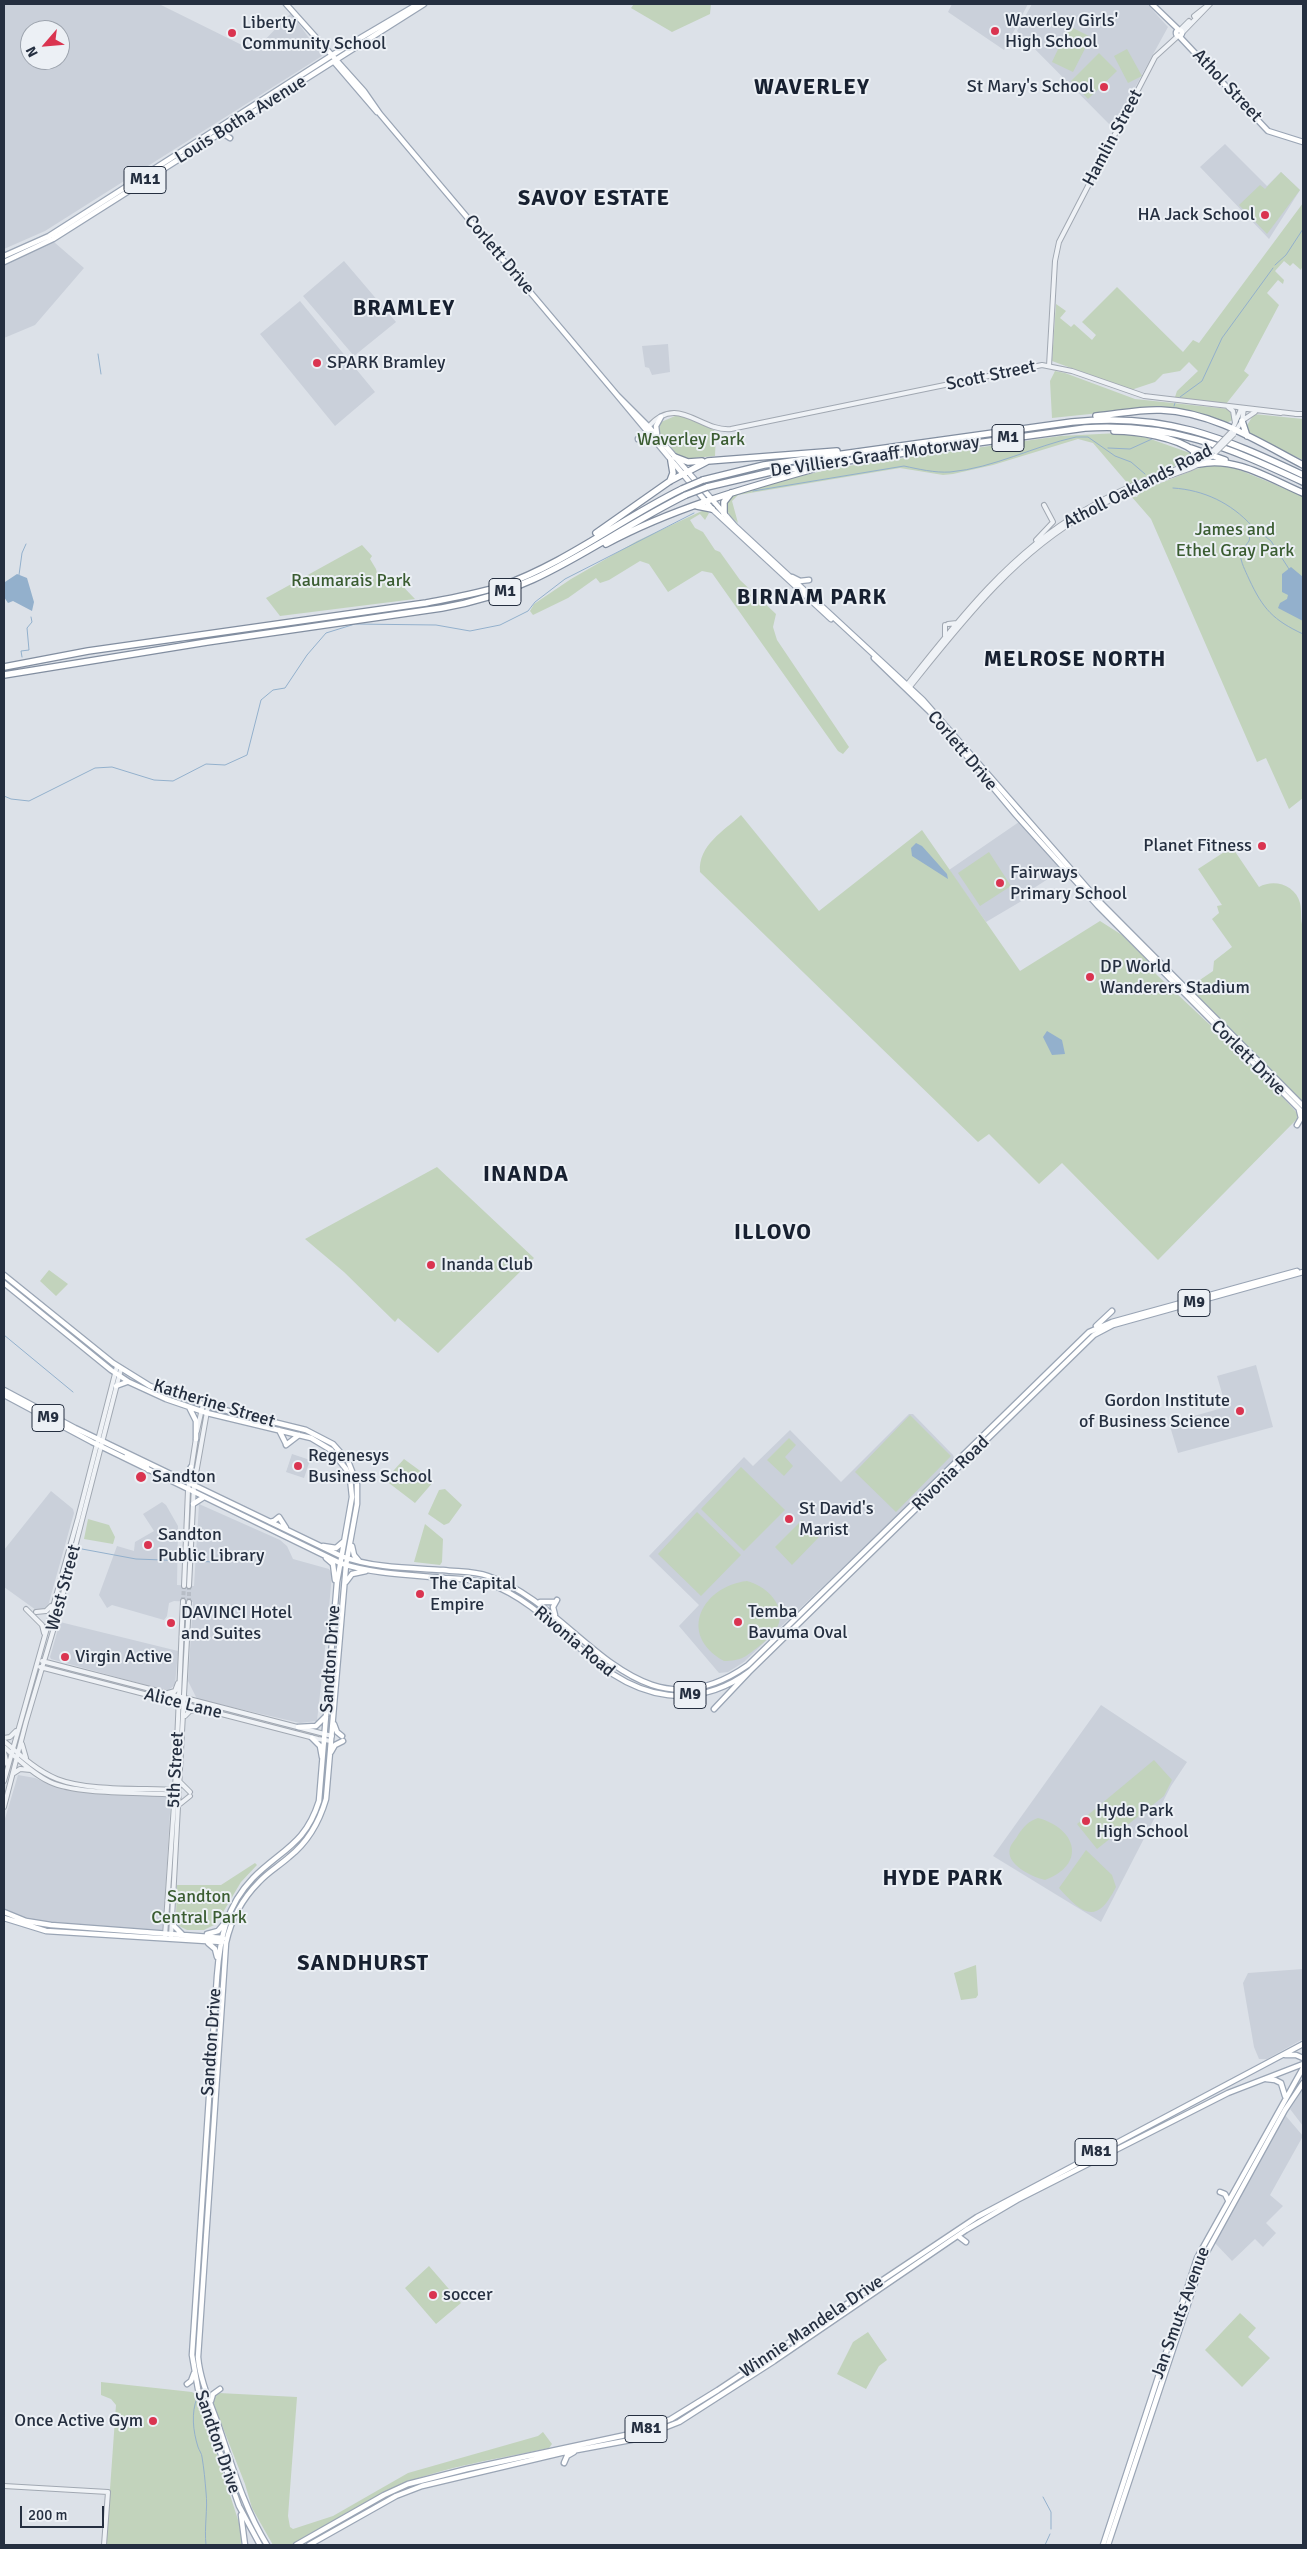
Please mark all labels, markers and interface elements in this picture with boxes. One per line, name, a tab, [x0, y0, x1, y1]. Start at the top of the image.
place label: Waverley Girls' High School	[1005, 10, 1118, 52]
place label: Liberty Community School	[242, 12, 386, 54]
north arrow	[20, 20, 70, 70]
marker: Waverley Girls' High School	[989, 25, 1001, 37]
marker: Liberty Community School	[226, 27, 238, 39]
text: N	[22, 43, 42, 60]
street label: Athol Street	[1188, 45, 1266, 127]
street label: Louis Botha Avenue	[172, 71, 310, 169]
district label: WAVERLEY	[753, 75, 871, 101]
place label: St Mary's School	[967, 76, 1094, 98]
marker: St Mary's School	[1098, 81, 1110, 93]
street label: Hamlin Street	[1078, 86, 1148, 190]
road number: M11	[124, 166, 166, 194]
district label: SAVOY ESTATE	[516, 186, 672, 212]
place label: HA Jack School	[1137, 204, 1255, 226]
marker: HA Jack School	[1259, 209, 1271, 221]
street label: Corlett Drive	[459, 211, 539, 299]
district label: BRAMLEY	[352, 296, 456, 322]
place label: SPARK Bramley	[327, 352, 446, 374]
street label: Scott Street	[944, 356, 1038, 396]
marker: SPARK Bramley	[311, 357, 323, 369]
road number: M1	[992, 424, 1024, 452]
park label: Waverley Park	[637, 429, 745, 451]
street label: De Villiers Graaff Motorway	[769, 432, 981, 482]
street label: Atholl Oaklands Road	[1060, 440, 1216, 534]
park label: James and Ethel Gray Park	[1176, 519, 1294, 562]
park label: Raumarais Park	[291, 570, 411, 592]
road number: M1	[489, 578, 521, 606]
district label: BIRNAM PARK	[735, 585, 889, 611]
district label: MELROSE NORTH	[982, 647, 1168, 673]
street label: Corlett Drive	[922, 707, 1002, 795]
place label: Planet Fitness	[1143, 835, 1252, 857]
marker: Planet Fitness	[1256, 840, 1268, 852]
place label: Fairways Primary School	[1010, 862, 1127, 904]
marker: Fairways Primary School	[994, 877, 1006, 889]
place label: DP World Wanderers Stadium	[1100, 956, 1250, 999]
marker: DP World Wanderers Stadium	[1084, 971, 1096, 983]
street label: Corlett Drive	[1206, 1016, 1290, 1100]
district label: INANDA	[482, 1162, 570, 1188]
district label: ILLOVO	[733, 1220, 813, 1246]
place label: Inanda Club	[441, 1254, 533, 1276]
marker: Inanda Club	[425, 1259, 437, 1271]
road number: M9	[1178, 1290, 1210, 1316]
street label: Katherine Street	[150, 1375, 278, 1433]
place label: Gordon Institute of Business Science	[1079, 1390, 1230, 1432]
road number: M9	[32, 1405, 64, 1432]
marker: Gordon Institute of Business Science	[1234, 1405, 1246, 1417]
street label: Rivonia Road	[908, 1432, 994, 1516]
place label: Regenesys Business School	[308, 1445, 432, 1488]
marker: Regenesys Business School	[292, 1460, 304, 1472]
place label: Sandton	[152, 1466, 216, 1488]
marker: Sandton	[134, 1470, 148, 1484]
place label: St David's Marist	[799, 1498, 874, 1540]
marker: St David's Marist	[783, 1513, 795, 1525]
place label: Sandton Public Library	[158, 1524, 264, 1566]
marker: Sandton Public Library	[142, 1539, 154, 1551]
street label: West Street	[42, 1542, 86, 1634]
place label: The Capital Empire	[430, 1573, 517, 1616]
marker: The Capital Empire	[414, 1588, 426, 1600]
place label: Temba Bavuma Oval	[748, 1601, 848, 1644]
place label: DAVINCI Hotel and Suites	[181, 1602, 292, 1645]
street label: Rivonia Road	[529, 1602, 619, 1682]
street label: Sandton Drive	[316, 1604, 346, 1714]
marker: Temba Bavuma Oval	[732, 1616, 744, 1628]
marker: DAVINCI Hotel and Suites	[165, 1617, 177, 1629]
place label: Virgin Active	[75, 1646, 172, 1668]
marker: Virgin Active	[59, 1651, 71, 1663]
road number: M9	[674, 1682, 706, 1708]
street label: Alice Lane	[142, 1684, 224, 1724]
street label: 5th Street	[163, 1731, 189, 1809]
place label: Hyde Park High School	[1096, 1800, 1189, 1842]
marker: Hyde Park High School	[1080, 1815, 1092, 1827]
district label: HYDE PARK	[881, 1866, 1005, 1892]
park label: Sandton Central Park	[151, 1886, 247, 1928]
district label: SANDHURST	[296, 1951, 430, 1977]
street label: Sandton Drive	[197, 1987, 227, 2097]
road number: M81	[1075, 2138, 1117, 2166]
street label: Jan Smuts Avenue	[1147, 2244, 1215, 2382]
street label: Winnie Mandela Drive	[736, 2271, 888, 2383]
place label: soccer	[443, 2284, 493, 2306]
marker: soccer	[427, 2289, 439, 2301]
street label: Sandton Drive	[189, 2387, 245, 2497]
place label: Once Active Gym	[14, 2410, 143, 2432]
marker: Once Active Gym	[147, 2415, 159, 2427]
road number: M81	[625, 2416, 667, 2442]
scale bar	[22, 2496, 106, 2528]
text: 200 m	[28, 2506, 68, 2524]

